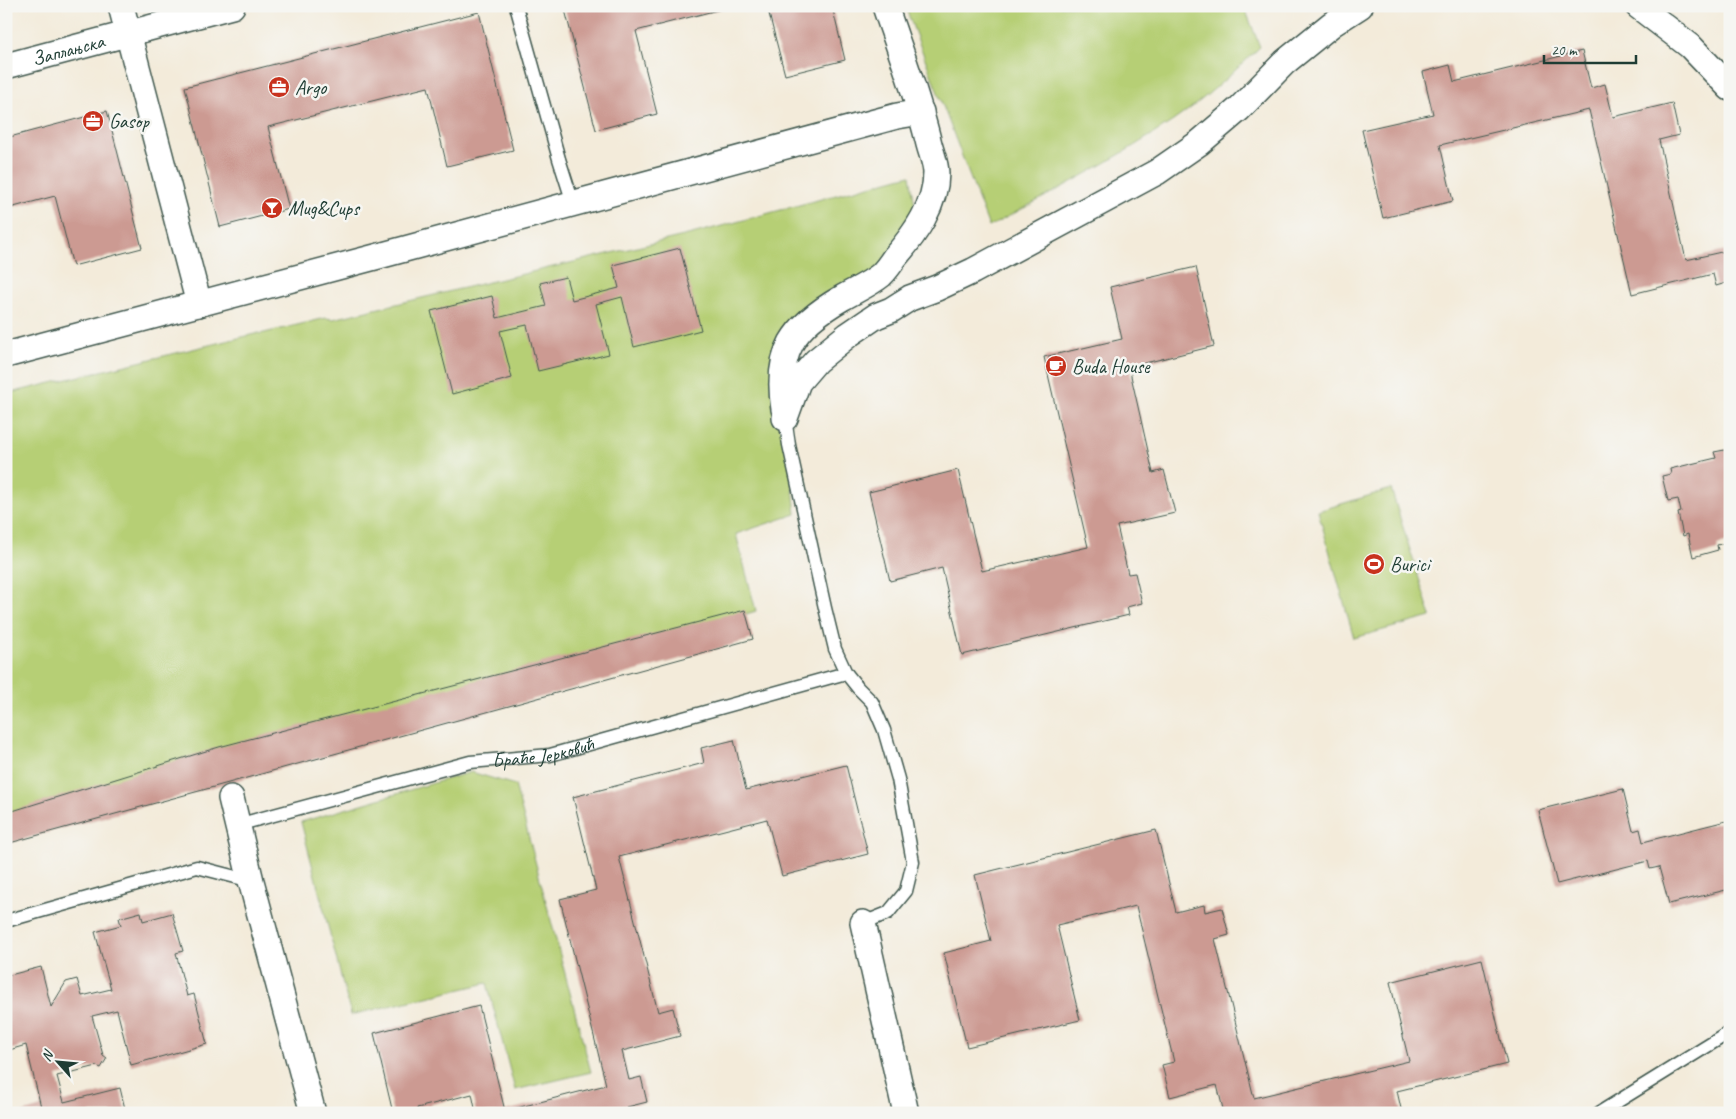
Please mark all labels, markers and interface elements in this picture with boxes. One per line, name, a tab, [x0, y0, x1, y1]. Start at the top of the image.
street label: Заплањска	[29, 28, 108, 71]
scale bar	[1544, 32, 1636, 64]
text: 20 m	[1551, 41, 1578, 60]
office icon: Argo	[267, 75, 291, 99]
place label: Argo	[295, 75, 327, 100]
office icon: Gasop	[81, 109, 105, 133]
place label: Gasop	[109, 109, 150, 134]
bar icon: Mug&Cups	[260, 196, 284, 220]
place label: Mug&Cups	[288, 196, 361, 221]
cafe icon: Buda House	[1044, 354, 1068, 378]
place label: Buda House	[1072, 354, 1151, 379]
sports icon: Burici	[1362, 552, 1386, 576]
place label: Burici	[1390, 552, 1432, 577]
street label: Браће Јерковић	[491, 731, 598, 773]
north arrow	[32, 1036, 82, 1086]
text: N	[37, 1047, 57, 1064]

